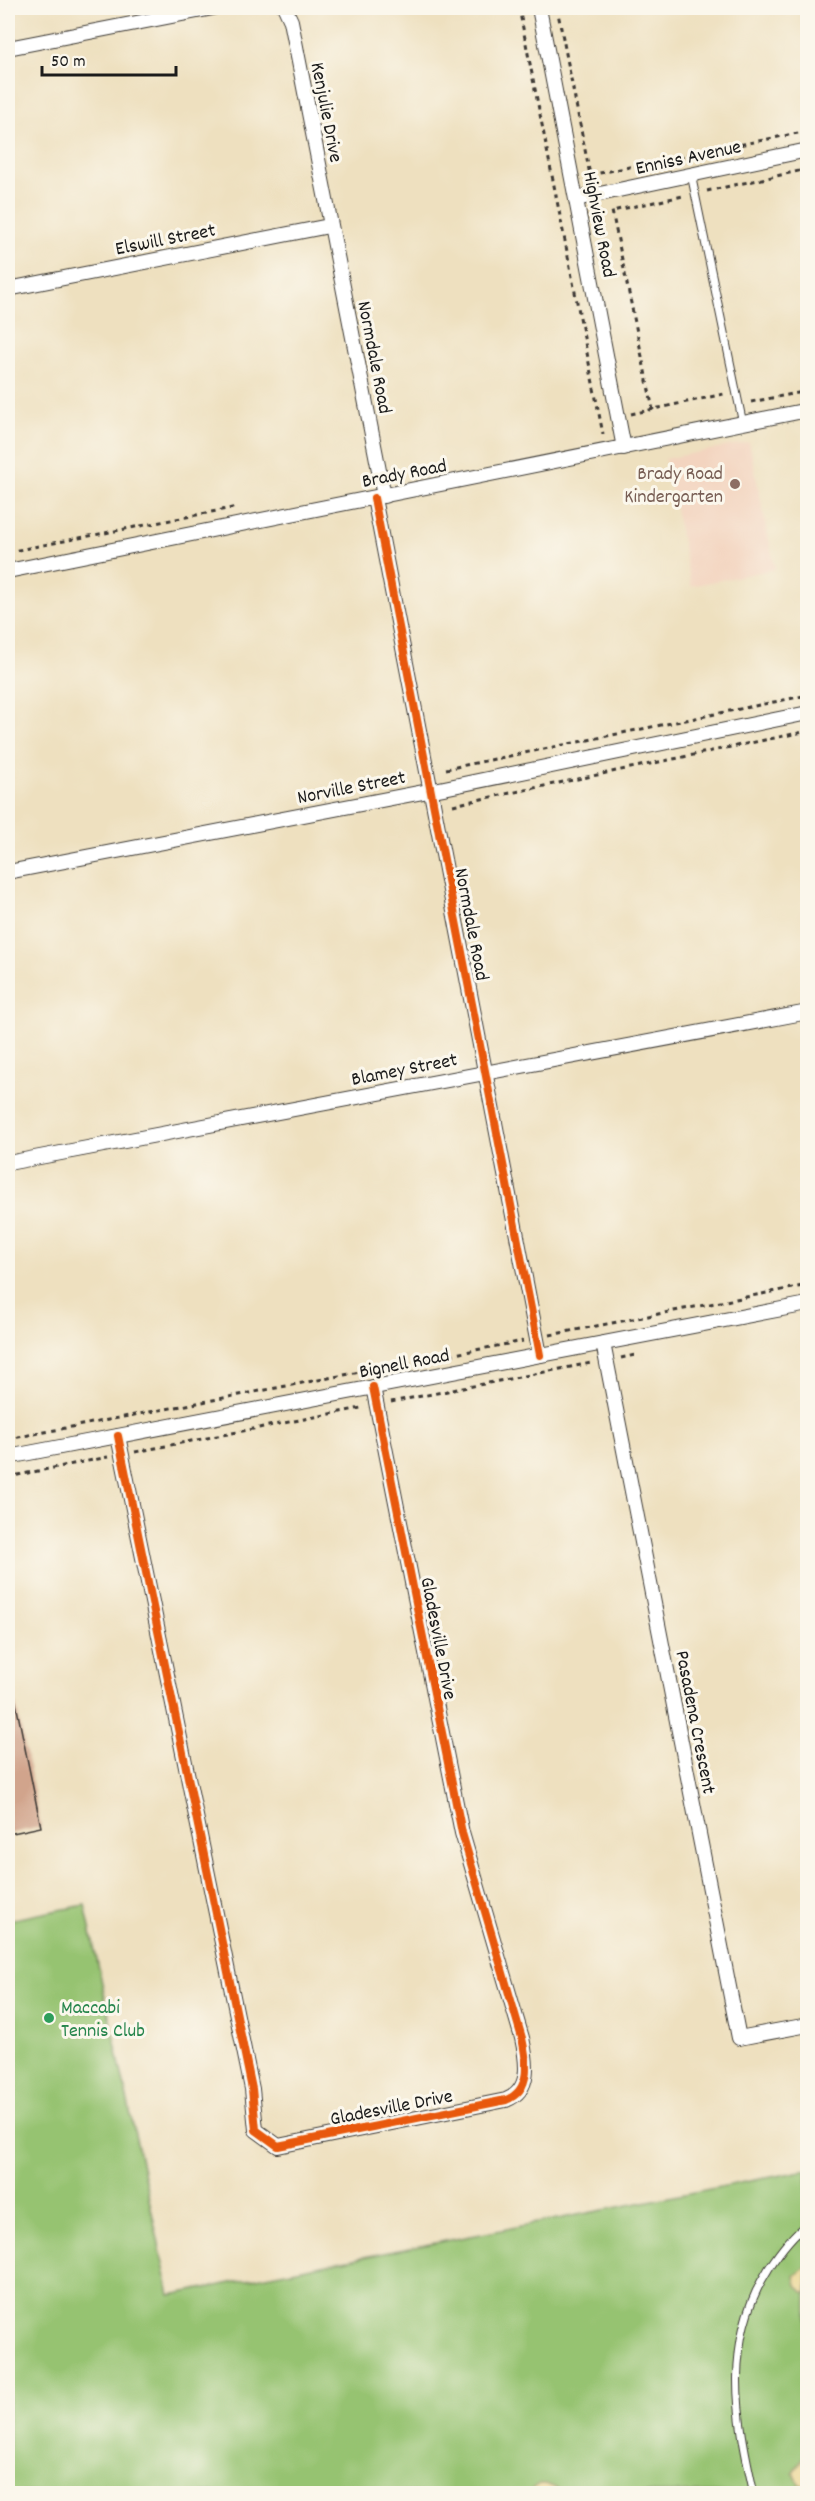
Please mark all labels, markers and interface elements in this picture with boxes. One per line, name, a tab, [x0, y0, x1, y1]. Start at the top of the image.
scale bar	[42, 39, 176, 77]
text: 50 m	[51, 50, 86, 75]
street label: Kenjulie Drive	[302, 60, 349, 165]
street label: Enniss Avenue	[633, 134, 744, 184]
street label: Highview Road	[574, 169, 622, 280]
street label: Elswill Street	[113, 218, 218, 264]
street label: Normdale Road	[348, 299, 398, 416]
street label: Brady Road	[360, 453, 449, 497]
place label: Brady Road Kindergarten	[624, 461, 723, 512]
marker: Brady Road Kindergarten	[728, 477, 742, 491]
street label: Norville Street	[295, 765, 408, 813]
street label: Normdale Road	[445, 866, 495, 983]
street label: Blamey Street	[349, 1047, 460, 1095]
street label: Bignell Road	[357, 1342, 452, 1387]
street label: Gladesville Drive	[411, 1575, 463, 1702]
street label: Pasadena Crescent	[666, 1648, 722, 1797]
place label: Maccabi Tennis Club	[61, 1995, 145, 2046]
marker: Maccabi Tennis Club	[42, 2011, 56, 2025]
street label: Gladesville Drive	[328, 2083, 455, 2135]

